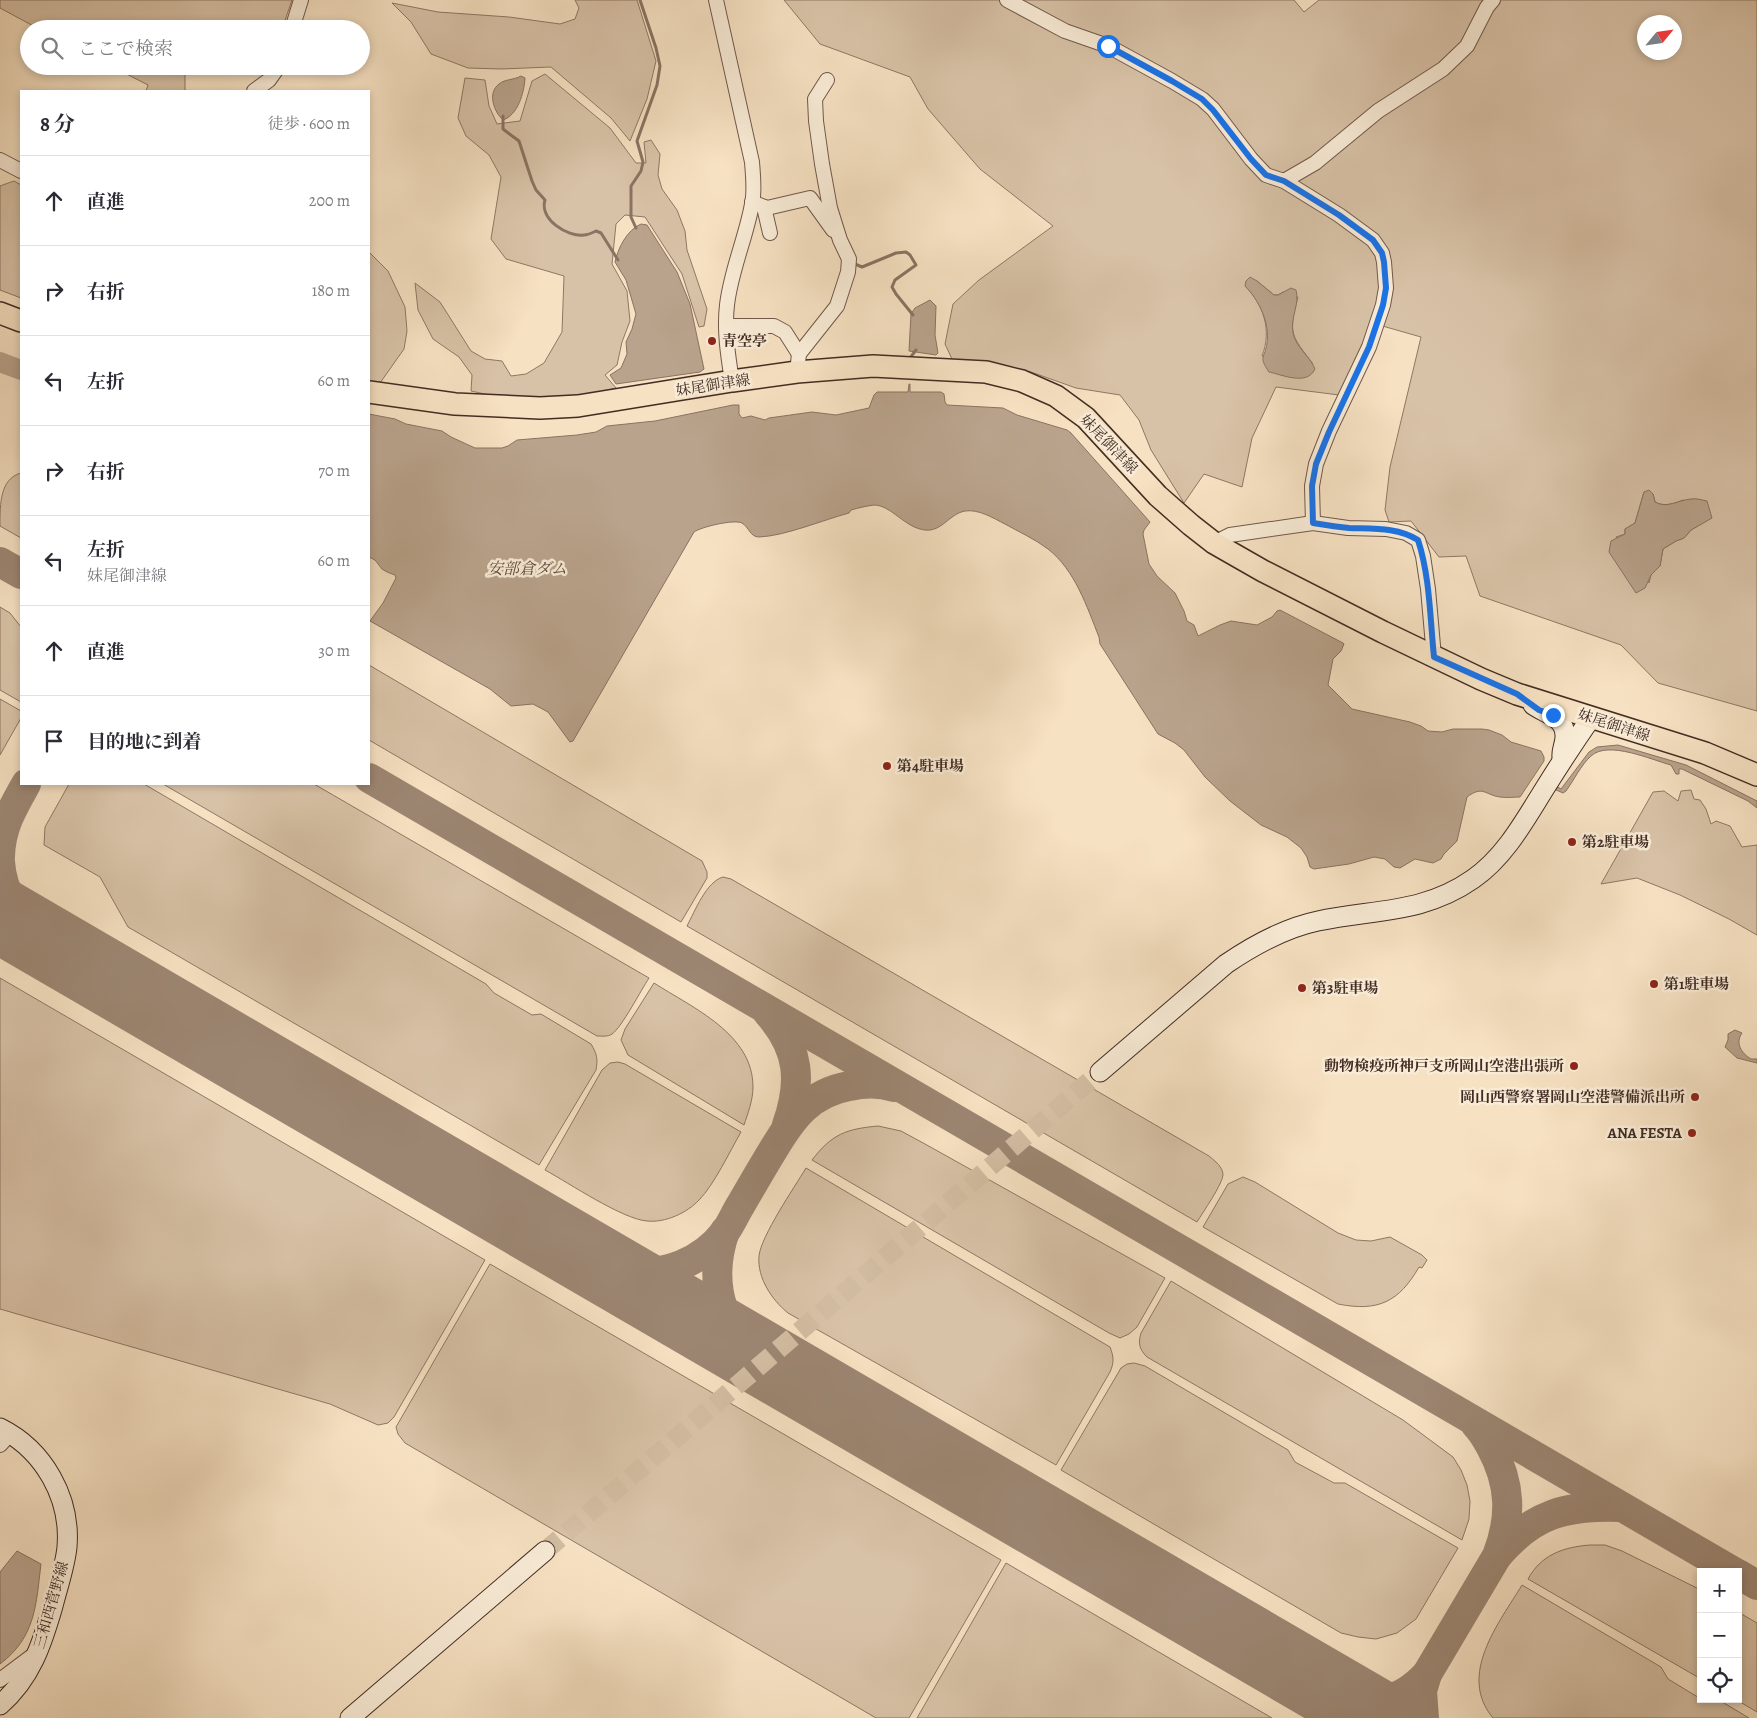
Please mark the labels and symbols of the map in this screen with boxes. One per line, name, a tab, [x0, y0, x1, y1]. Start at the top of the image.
north arrow	[1637, 15, 1682, 60]
route start	[1097, 35, 1120, 58]
place label: 青空亭	[722, 331, 767, 351]
marker: 青空亭	[706, 335, 718, 347]
street label: 妹尾御津線	[674, 369, 752, 401]
street label: 妹尾御津線	[1076, 410, 1142, 478]
water label: 安部倉ダム	[487, 558, 567, 580]
route end	[1542, 704, 1565, 727]
street label: 妹尾御津線	[1575, 704, 1653, 746]
place label: 第4駐車場	[897, 756, 964, 776]
marker: 第4駐車場	[881, 760, 893, 772]
place label: 第2駐車場	[1582, 832, 1649, 852]
marker: 第2駐車場	[1566, 836, 1578, 848]
place label: 第1駐車場	[1664, 974, 1729, 994]
place label: 第3駐車場	[1312, 978, 1378, 998]
marker: 第1駐車場	[1648, 978, 1660, 990]
marker: 第3駐車場	[1296, 982, 1308, 994]
place label: 動物検疫所神戸支所岡山空港出張所	[1324, 1056, 1564, 1076]
marker: 動物検疫所神戸支所岡山空港出張所	[1568, 1060, 1580, 1072]
place label: 岡山西警察署岡山空港警備派出所	[1460, 1087, 1685, 1107]
marker: 岡山西警察署岡山空港警備派出所	[1689, 1091, 1701, 1103]
place label: ANA FESTA	[1607, 1123, 1683, 1143]
marker: ANA FESTA	[1686, 1127, 1698, 1139]
street label: 三和西菅野線	[29, 1559, 73, 1651]

